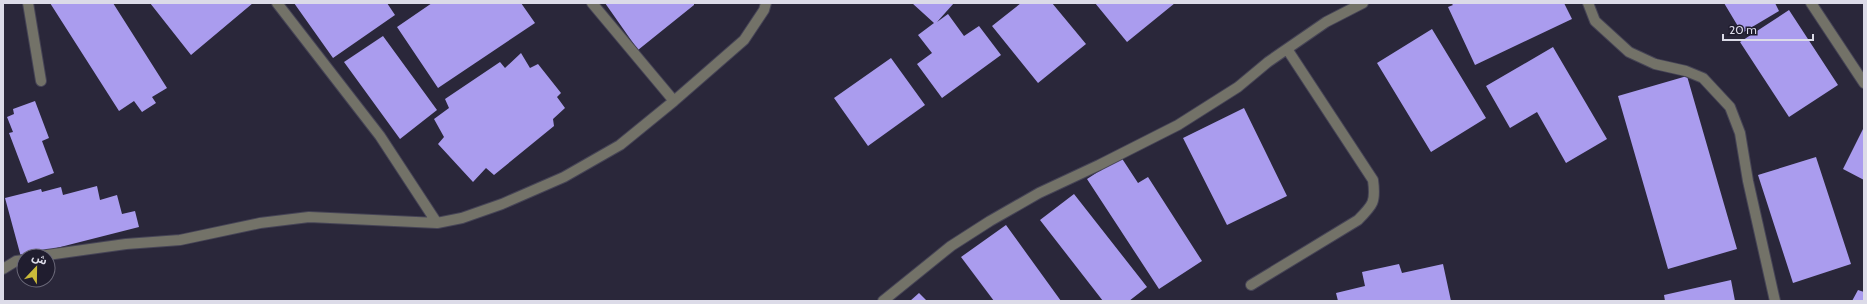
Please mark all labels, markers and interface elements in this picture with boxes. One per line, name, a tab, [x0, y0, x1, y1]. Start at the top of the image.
scale bar	[1723, 16, 1813, 42]
text: 20 m	[1729, 22, 1757, 37]
north arrow	[16, 248, 56, 288]
text: ش	[30, 249, 49, 268]

